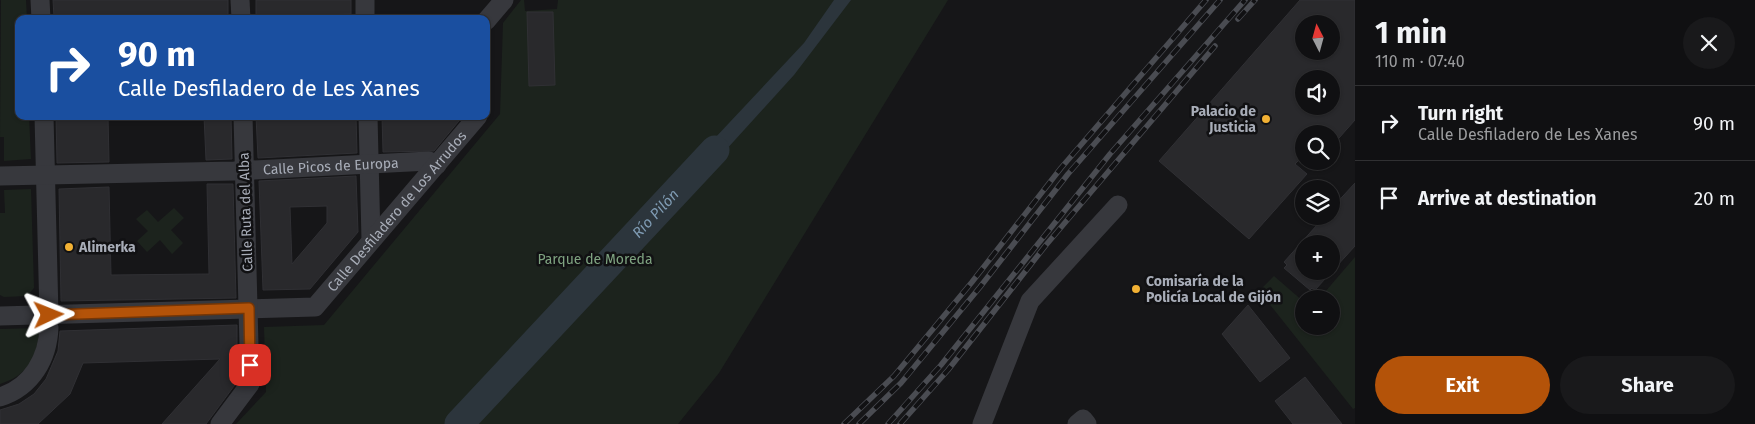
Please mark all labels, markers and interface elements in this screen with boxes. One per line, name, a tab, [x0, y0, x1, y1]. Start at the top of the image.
north arrow	[1295, 15, 1340, 60]
map controls	[1295, 15, 1340, 335]
text: 1 min	[1375, 15, 1447, 51]
button: close	[1683, 17, 1735, 69]
text: 90 m	[118, 33, 196, 75]
icon: right	[35, 35, 100, 100]
text: 110 m · 07:40	[1375, 52, 1465, 71]
button: sound	[1295, 70, 1340, 115]
text: Calle Desfiladero de Les Xanes	[118, 75, 420, 102]
text: Turn right	[1418, 102, 1503, 125]
place label: Palacio de Justicia	[1191, 103, 1256, 136]
icon: right	[1375, 109, 1403, 137]
text: 90 m	[1693, 112, 1735, 135]
marker: Palacio de Justicia	[1260, 113, 1272, 125]
button: search	[1295, 125, 1340, 170]
text: Calle Desfiladero de Les Xanes	[1418, 125, 1638, 144]
street label: Calle Desfiladero de Los Arrudos	[324, 127, 470, 295]
street label: Calle Ruta del Alba	[235, 152, 257, 272]
street label: Calle Picos de Europa	[263, 154, 399, 178]
button: layers	[1295, 180, 1340, 225]
icon: arrive	[1375, 184, 1403, 212]
water label: Río Pilón	[628, 185, 683, 242]
text: Arrive at destination	[1418, 187, 1597, 210]
text: 20 m	[1694, 187, 1735, 210]
button: +	[1295, 235, 1340, 280]
place label: Alimerka	[78, 239, 136, 256]
marker: Alimerka	[63, 241, 75, 253]
park label: Parque de Moreda	[537, 251, 653, 268]
place label: Comisaría de la Policía Local de Gijón	[1146, 273, 1281, 306]
marker: Comisaría de la Policía Local de Gijón	[1130, 283, 1142, 295]
position arrow	[22, 288, 74, 340]
button: −	[1295, 290, 1340, 335]
pin	[229, 344, 271, 386]
icon: arrive	[236, 351, 264, 379]
button: Exit	[1375, 356, 1550, 414]
button: Share	[1560, 356, 1735, 414]

